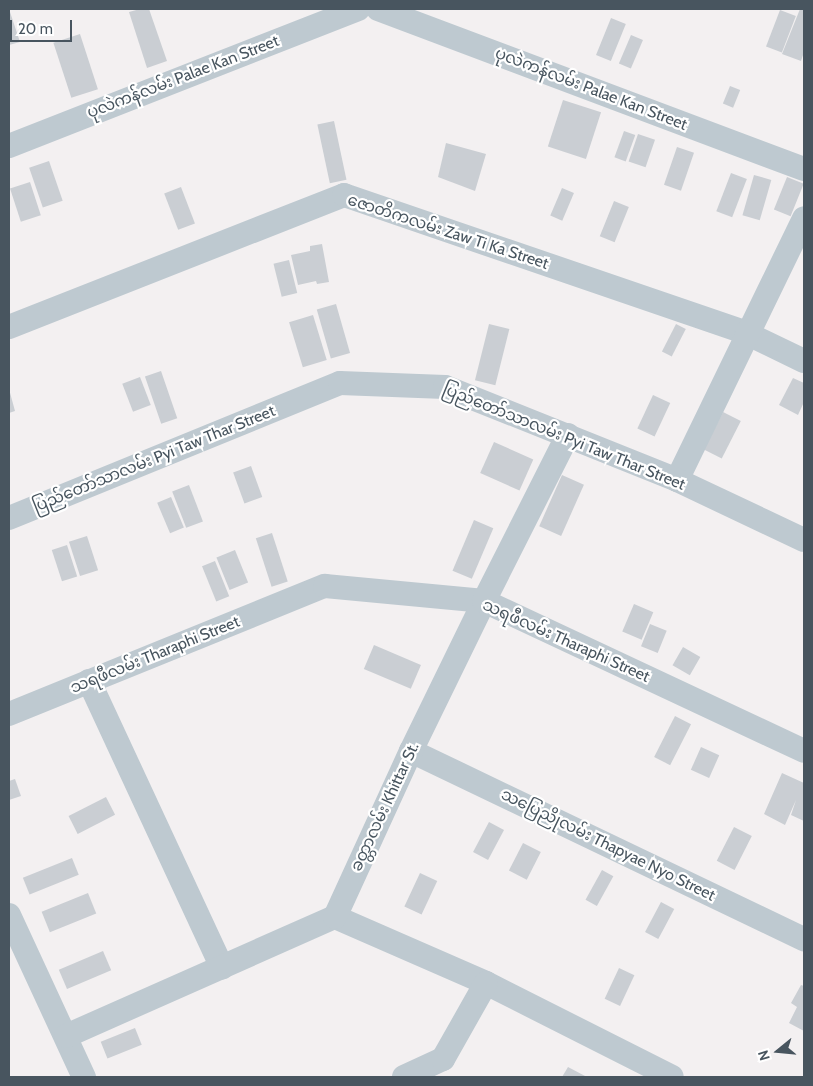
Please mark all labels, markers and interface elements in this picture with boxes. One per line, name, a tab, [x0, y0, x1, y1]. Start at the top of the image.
scale bar	[12, 10, 75, 42]
text: 20 m	[18, 20, 53, 38]
street label: ပုလဲကန်လမ်း Palae Kan Street	[84, 31, 282, 123]
street label: ပုလဲကန်လမ်း Palae Kan Street	[492, 43, 690, 135]
street label: ဇောတိကလမ်း Zaw Ti Ka Street	[345, 190, 551, 274]
street label: ပြည်တော်သာလမ်း Pyi Taw Thar Street	[440, 379, 688, 495]
street label: ပြည်တော်သာလမ်း Pyi Taw Thar Street	[30, 401, 278, 517]
street label: သရဖီလမ်း Tharaphi Street	[479, 595, 653, 687]
street label: သရဖီလမ်း Tharaphi Street	[68, 612, 242, 698]
street label: ခတ္တာလမ်း Khittar St.	[347, 739, 423, 875]
street label: သပြေညိုလမ်း Thapyae Nyo Street	[498, 785, 718, 905]
north arrow	[753, 1026, 803, 1076]
text: N	[754, 1048, 774, 1063]

